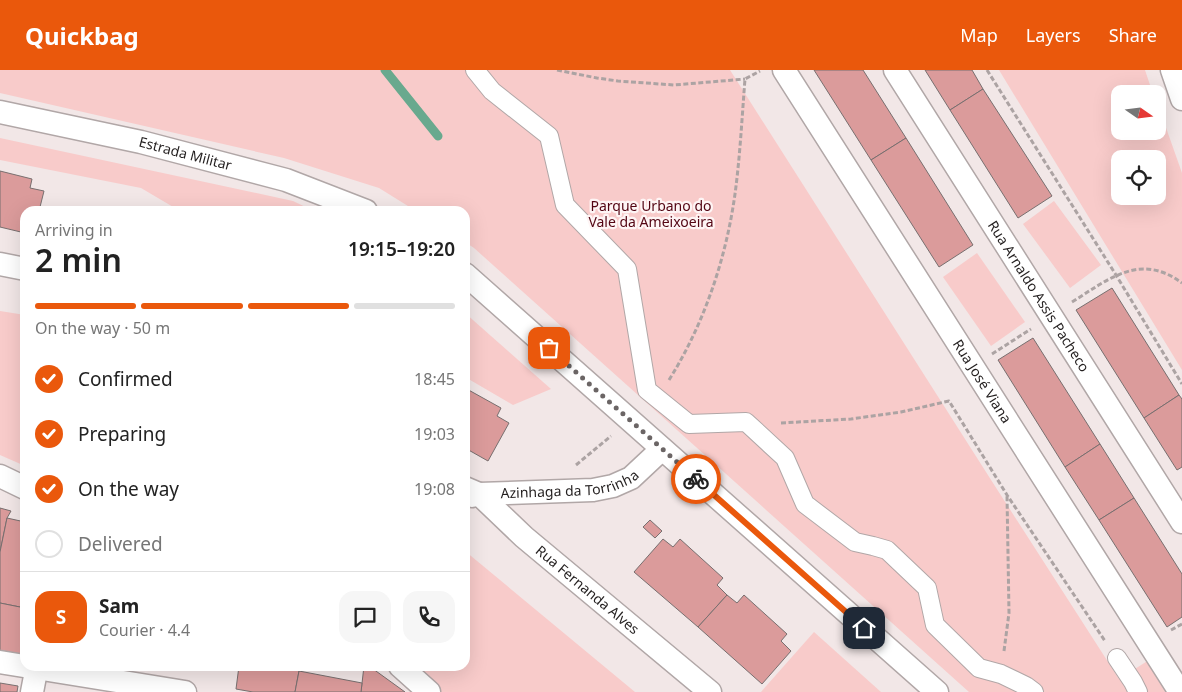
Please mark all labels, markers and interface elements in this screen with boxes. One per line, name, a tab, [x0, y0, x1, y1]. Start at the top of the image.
text: Quickbag	[25, 19, 139, 52]
text: Map	[960, 23, 998, 47]
text: Layers	[1026, 23, 1081, 47]
text: Share	[1109, 23, 1157, 47]
north arrow	[1111, 85, 1166, 140]
map controls	[1111, 85, 1166, 205]
street label: Estrada Militar	[137, 132, 234, 174]
button: locate	[1111, 150, 1166, 205]
park label: Parque Urbano do Vale da Ameixoeira	[588, 196, 714, 231]
street label: Rua Arnaldo Assis Pacheco	[984, 217, 1094, 375]
text: Arriving in	[35, 219, 113, 241]
text: 19:15–19:20	[348, 236, 455, 262]
text: 2 min	[35, 238, 122, 281]
text: On the way · 50 m	[35, 317, 170, 339]
pin	[528, 327, 570, 369]
icon: bag	[535, 334, 563, 362]
street label: Rua José Viana	[949, 335, 1016, 427]
icon: check	[35, 365, 63, 393]
text: Confirmed	[78, 366, 173, 392]
text: 18:45	[414, 368, 455, 390]
icon: check	[35, 420, 63, 448]
text: Preparing	[78, 421, 166, 447]
text: 19:03	[414, 423, 455, 445]
courier	[671, 454, 721, 504]
street label: Azinhaga da Torrinha	[500, 465, 643, 502]
icon: bike	[682, 465, 710, 493]
icon: check	[35, 475, 63, 503]
text: On the way	[78, 476, 179, 502]
text: 19:08	[414, 478, 455, 500]
text: Delivered	[78, 531, 163, 557]
street label: Rua Fernanda Alves	[532, 541, 644, 638]
button: chat	[339, 591, 391, 643]
button: phone	[403, 591, 455, 643]
text: Sam	[99, 593, 139, 619]
text: S	[56, 604, 66, 630]
pin	[843, 607, 885, 649]
icon: home	[850, 614, 878, 642]
text: Courier · 4.4	[99, 619, 190, 641]

